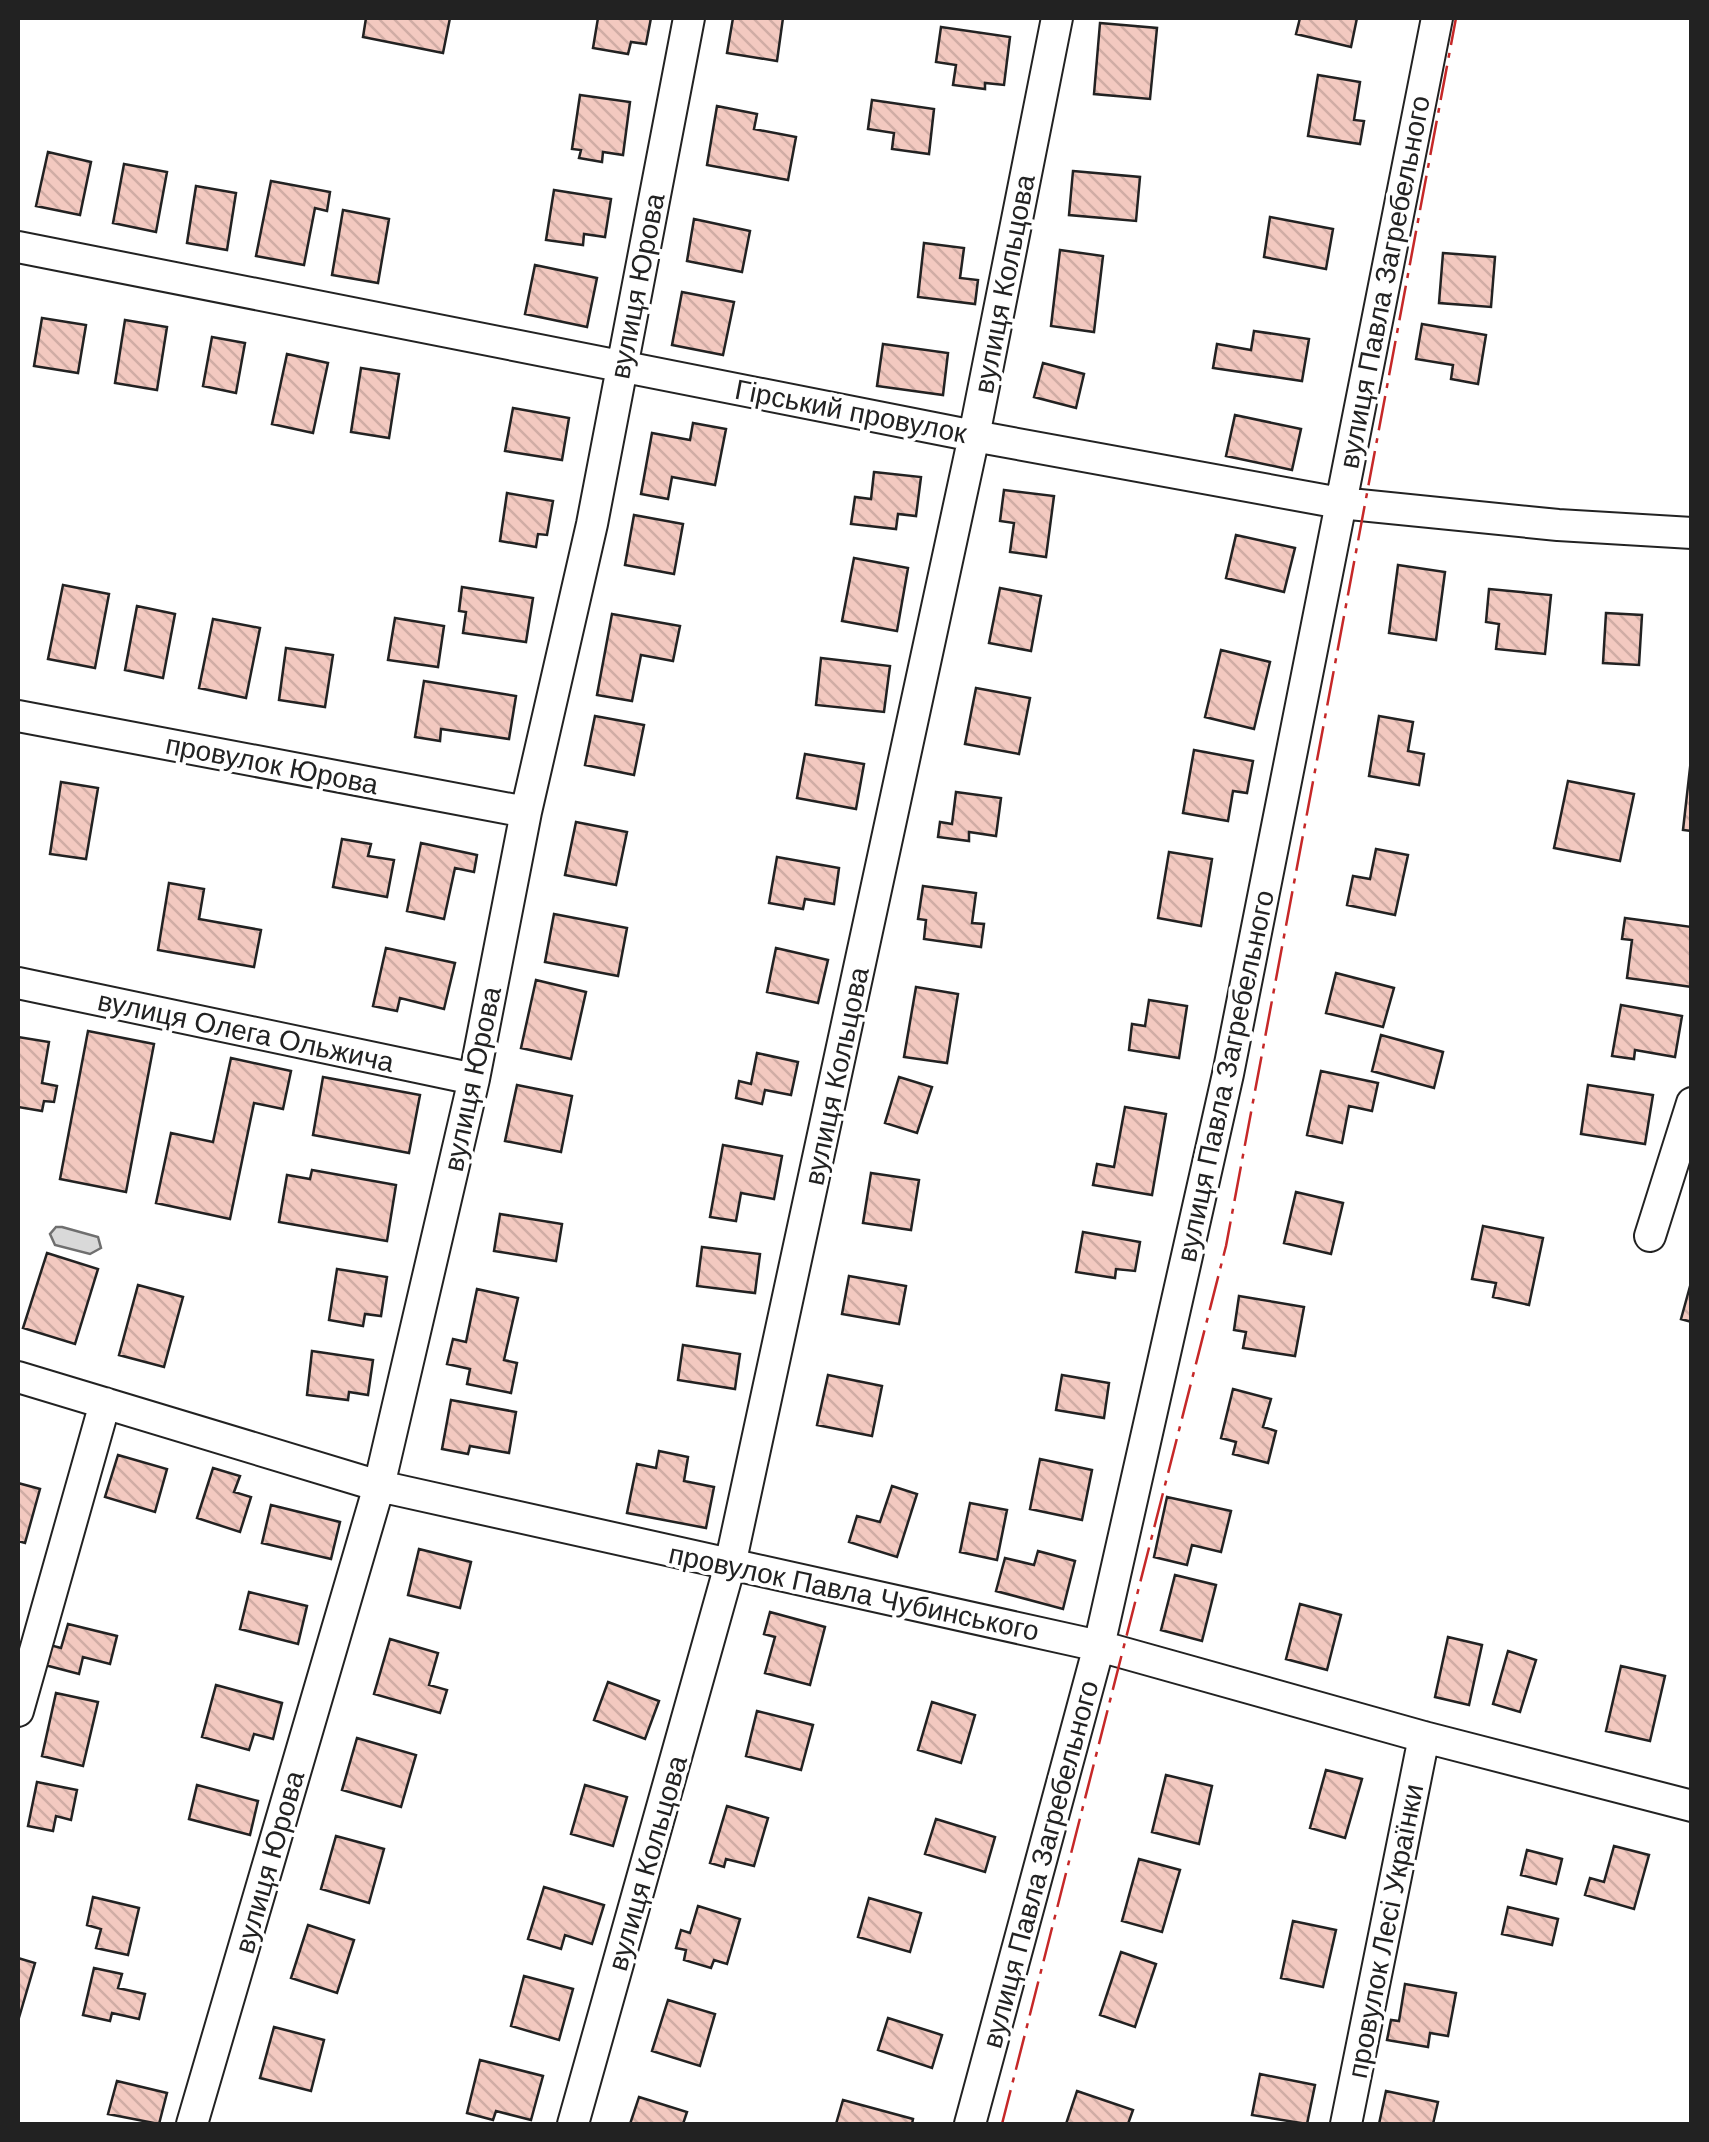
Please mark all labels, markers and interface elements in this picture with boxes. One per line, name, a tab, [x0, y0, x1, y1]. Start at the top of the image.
street label: вулиця Павла Загребельного	[1333, 93, 1436, 471]
street label: вулиця Кольцова	[968, 172, 1041, 396]
street label: вулиця Юрова	[604, 190, 671, 381]
street label: Гірський провулок	[732, 374, 970, 449]
street label: провулок Юрова	[163, 729, 381, 800]
street label: вулиця Павла Загребельного	[1171, 887, 1280, 1265]
street label: вулиця Кольцова	[798, 964, 875, 1188]
street label: вулиця Юрова	[438, 983, 507, 1174]
street label: вулиця Олега Ольжича	[95, 985, 397, 1078]
street label: провулок Павла Чубинського	[666, 1538, 1042, 1647]
street label: вулиця Павла Загребельного	[976, 1677, 1105, 2051]
street label: вулиця Кольцова	[602, 1752, 693, 1974]
street label: вулиця Юрова	[229, 1767, 310, 1957]
street label: провулок Лесі Українки	[1342, 1781, 1429, 2081]

